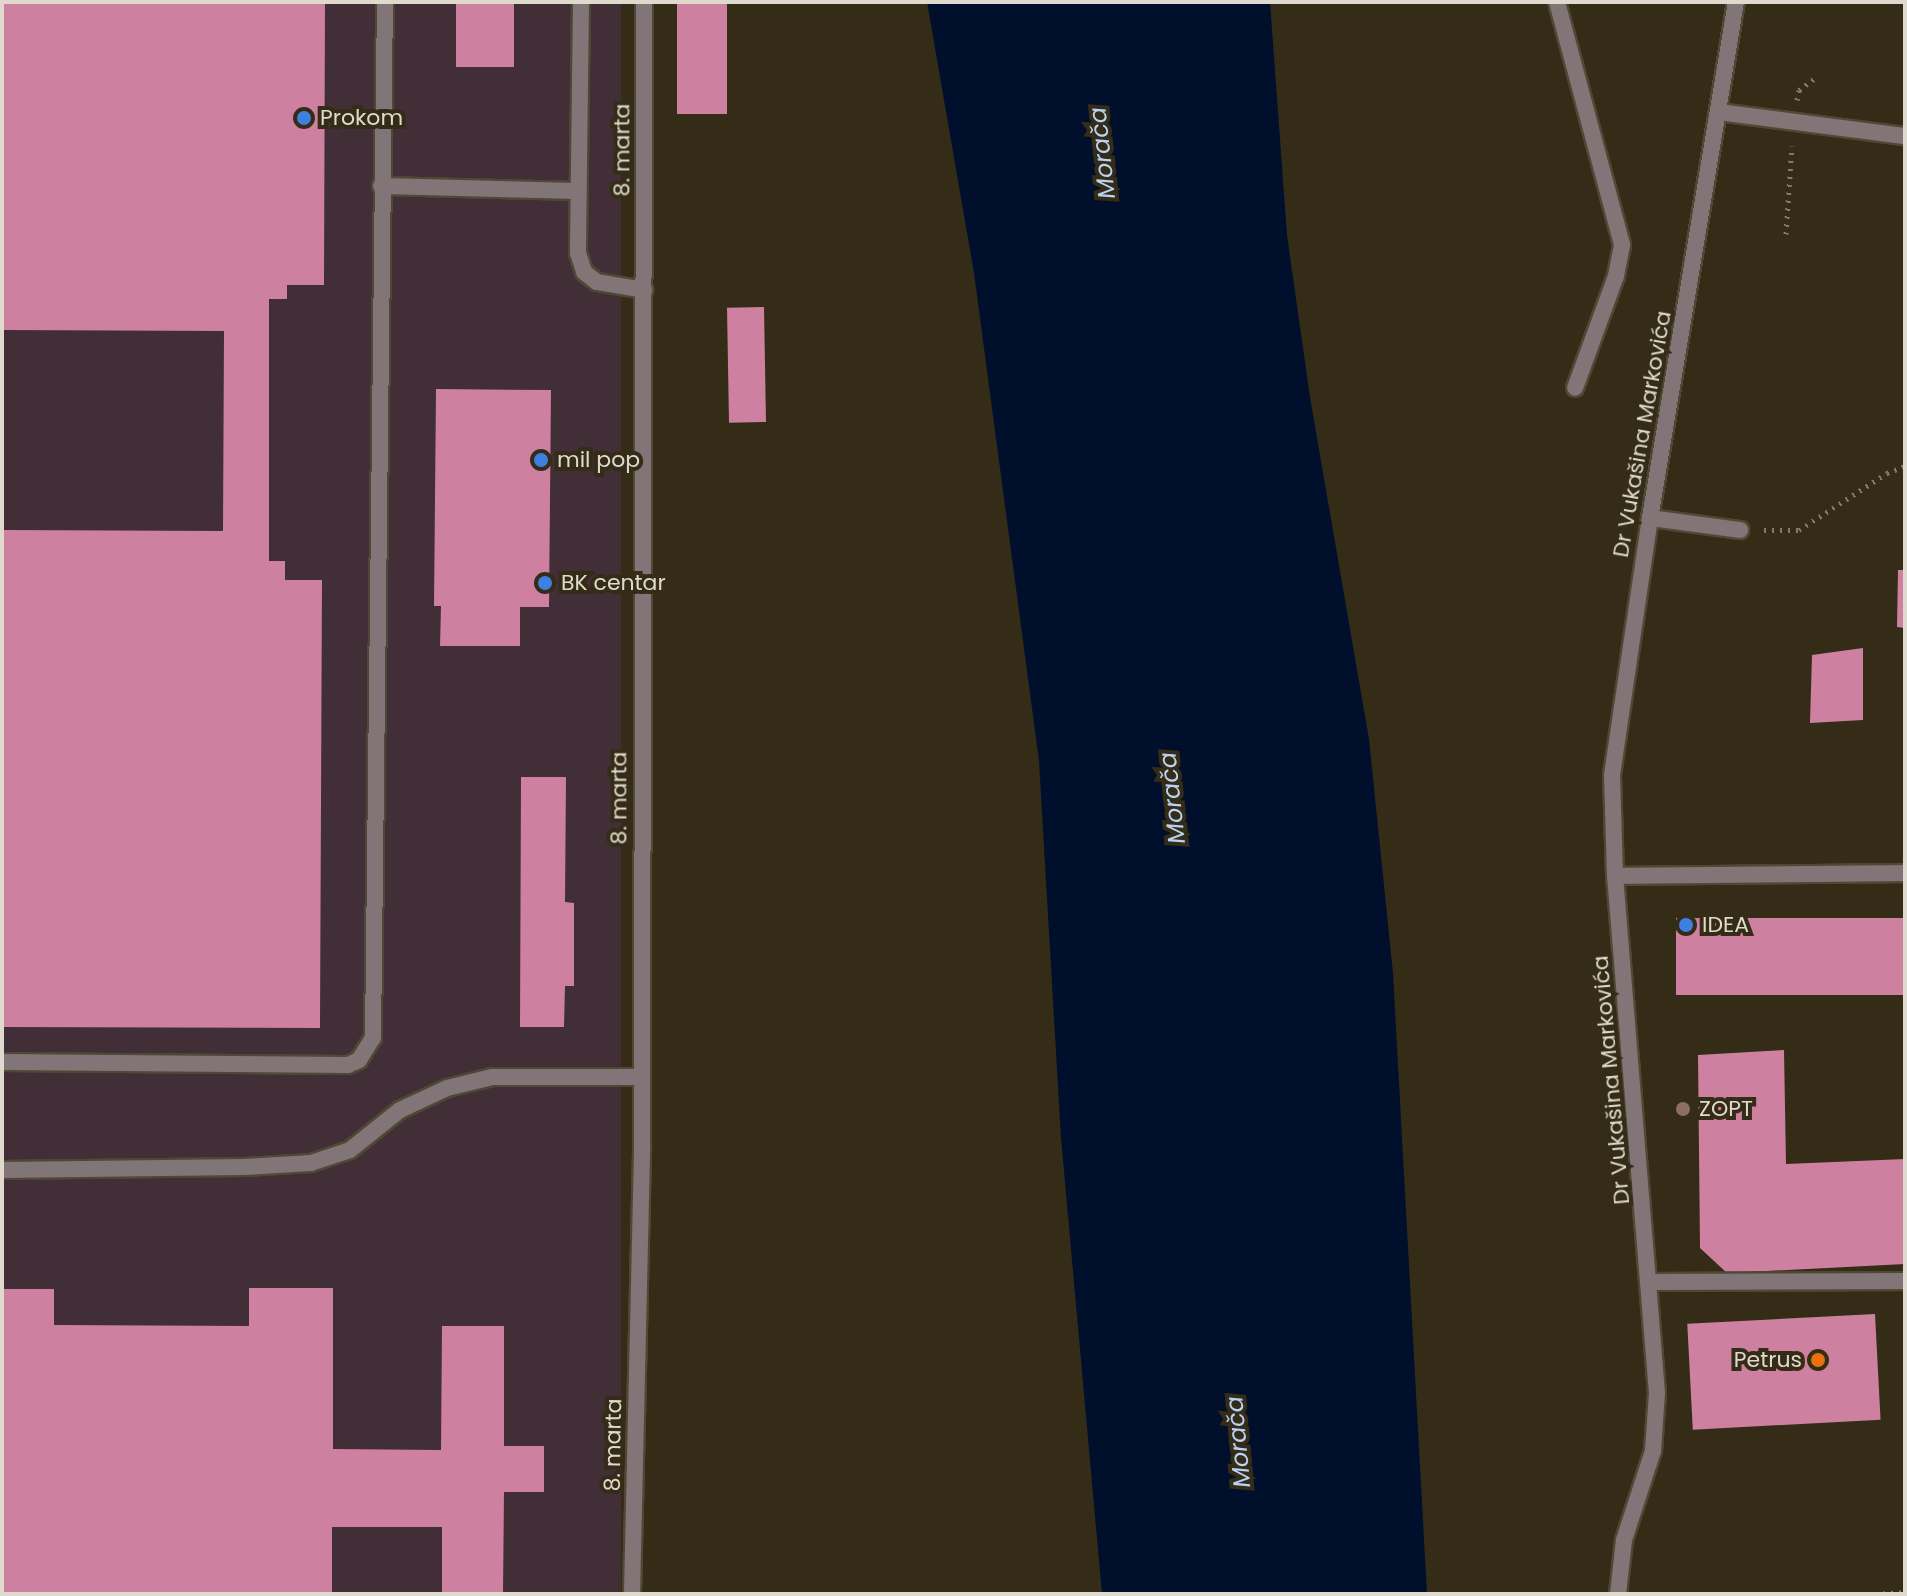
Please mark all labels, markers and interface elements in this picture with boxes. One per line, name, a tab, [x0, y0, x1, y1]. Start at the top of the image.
street label: 8. marta	[609, 104, 635, 196]
place label: Prokom	[320, 105, 403, 131]
water label: Morača	[1083, 106, 1121, 200]
marker: Prokom	[295, 109, 313, 127]
street label: Dr Vukašina Markovića	[1607, 309, 1677, 559]
place label: mil pop	[557, 447, 640, 473]
marker: mil pop	[532, 451, 550, 469]
place label: BK centar	[561, 570, 666, 596]
marker: BK centar	[536, 574, 554, 592]
water label: Morača	[1153, 751, 1191, 845]
street label: 8. marta	[606, 752, 632, 844]
place label: IDEA	[1702, 912, 1749, 938]
marker: IDEA	[1677, 916, 1695, 934]
street label: Dr Vukašina Markovića	[1587, 954, 1635, 1206]
place label: ZOPT	[1699, 1096, 1753, 1122]
marker: ZOPT	[1674, 1100, 1692, 1118]
place label: Petrus	[1734, 1347, 1802, 1373]
marker: Petrus	[1809, 1351, 1827, 1369]
water label: Morača	[1220, 1395, 1256, 1489]
street label: 8. marta	[599, 1398, 627, 1492]

